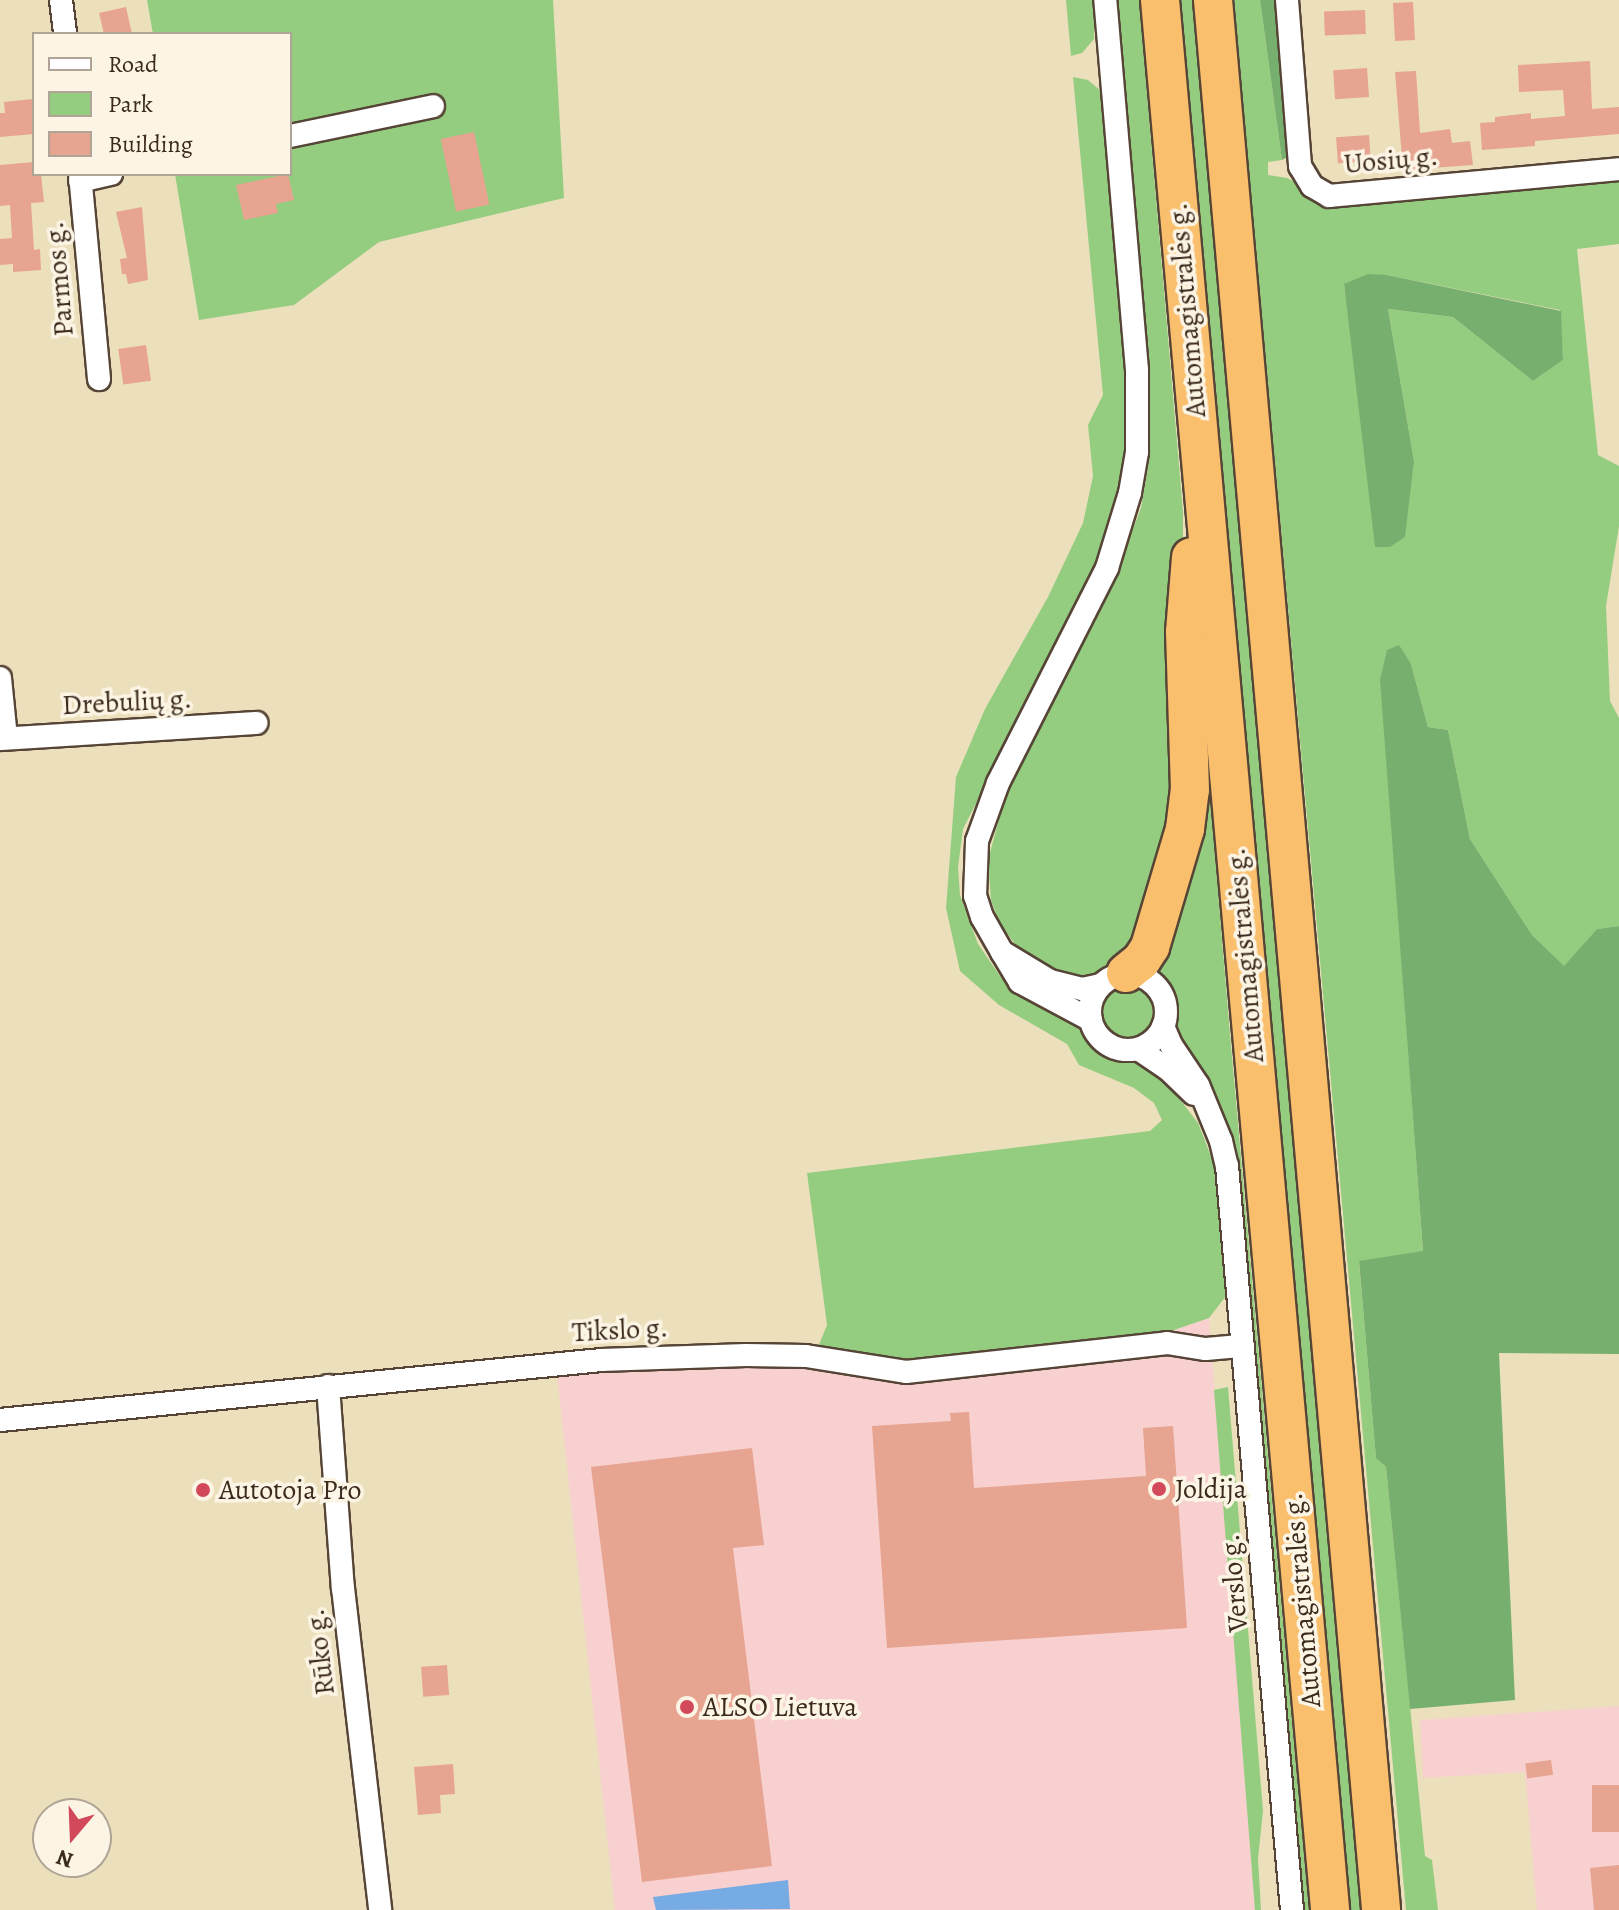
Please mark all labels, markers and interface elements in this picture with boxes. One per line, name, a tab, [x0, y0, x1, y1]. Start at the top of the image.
legend	[32, 32, 292, 176]
text: Road	[108, 48, 158, 80]
text: Park	[108, 88, 153, 120]
text: Building	[108, 128, 193, 160]
street label: Uosių g.	[1342, 139, 1440, 181]
street label: Automagistralės g.	[1161, 201, 1213, 419]
street label: Parmos g.	[37, 220, 81, 338]
street label: Drebulių g.	[61, 682, 193, 722]
street label: Automagistralės g.	[1219, 846, 1271, 1064]
street label: Tikslo g.	[571, 1311, 669, 1349]
place label: Joldija	[1175, 1472, 1247, 1506]
place label: Autotoja Pro	[219, 1473, 361, 1507]
marker: Joldija	[1150, 1480, 1168, 1498]
marker: Autotoja Pro	[194, 1481, 212, 1499]
street label: Automagistralės g.	[1276, 1491, 1328, 1709]
street label: Verslo g.	[1213, 1533, 1255, 1633]
street label: Rūko g.	[298, 1607, 342, 1697]
place label: ALSO Lietuva	[703, 1690, 857, 1724]
marker: ALSO Lietuva	[678, 1698, 696, 1716]
north arrow	[32, 1798, 112, 1878]
text: N	[52, 1842, 77, 1876]

